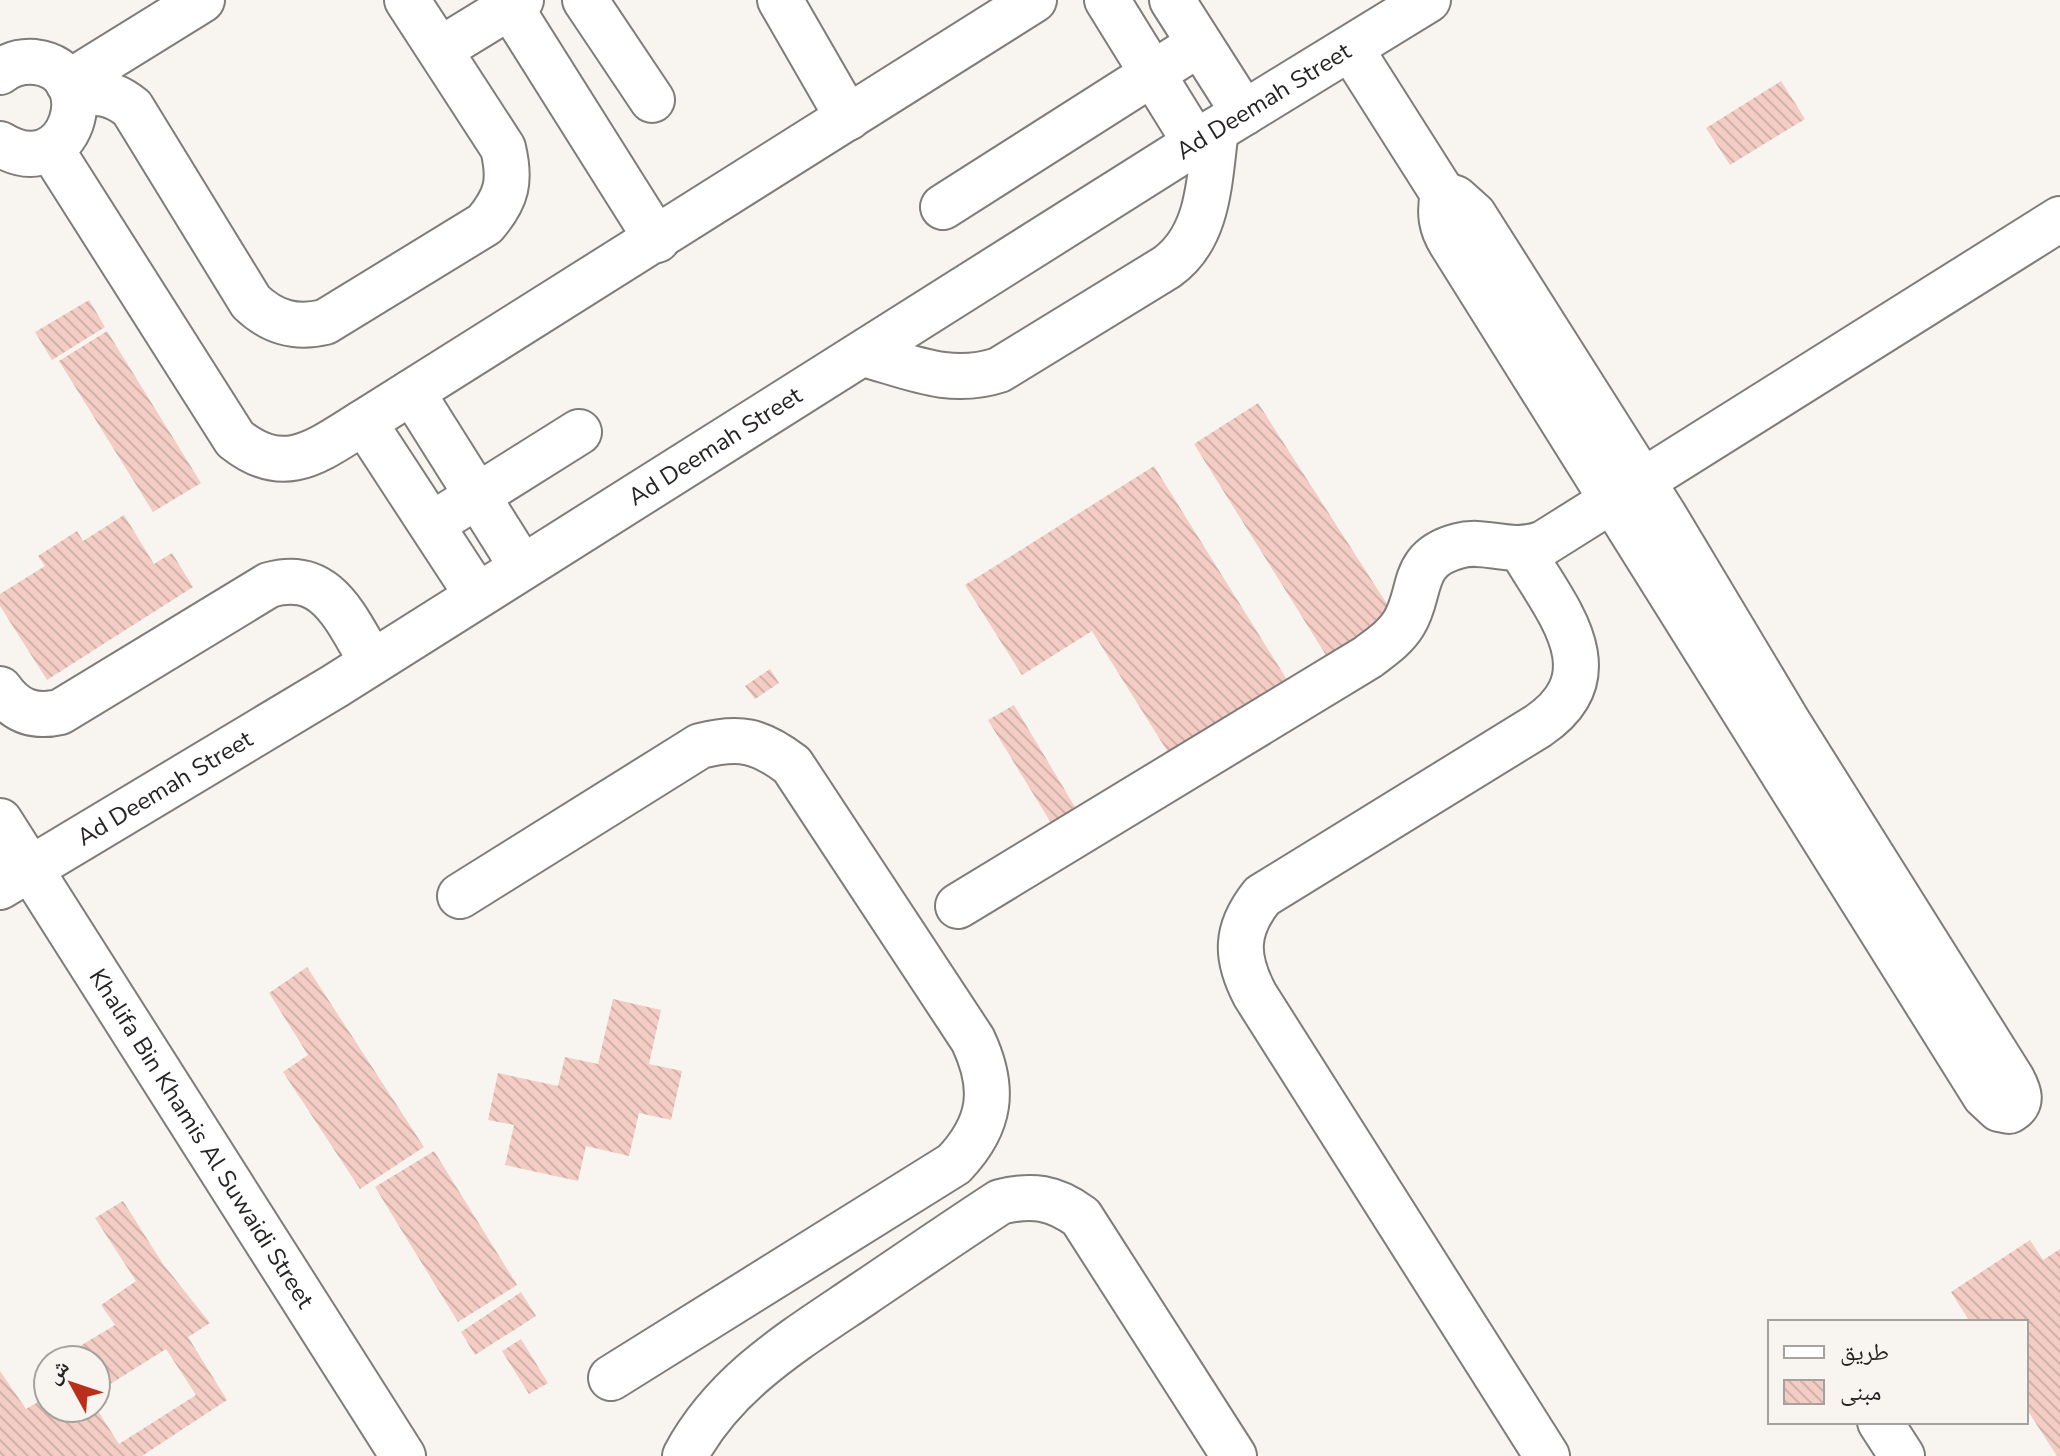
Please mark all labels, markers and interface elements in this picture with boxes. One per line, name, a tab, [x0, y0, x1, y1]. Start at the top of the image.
street label: Ad Deemah Street	[1170, 35, 1357, 167]
street label: Ad Deemah Street	[622, 379, 808, 513]
street label: Ad Deemah Street	[71, 723, 259, 853]
street label: Khalifa Bin Khamis Al Suwaidi Street	[82, 963, 321, 1315]
legend	[1768, 1320, 2028, 1424]
text: طريق	[1840, 1336, 1889, 1368]
north arrow	[32, 1344, 112, 1424]
text: ش	[38, 1353, 76, 1390]
text: مبنى	[1840, 1376, 1881, 1408]

